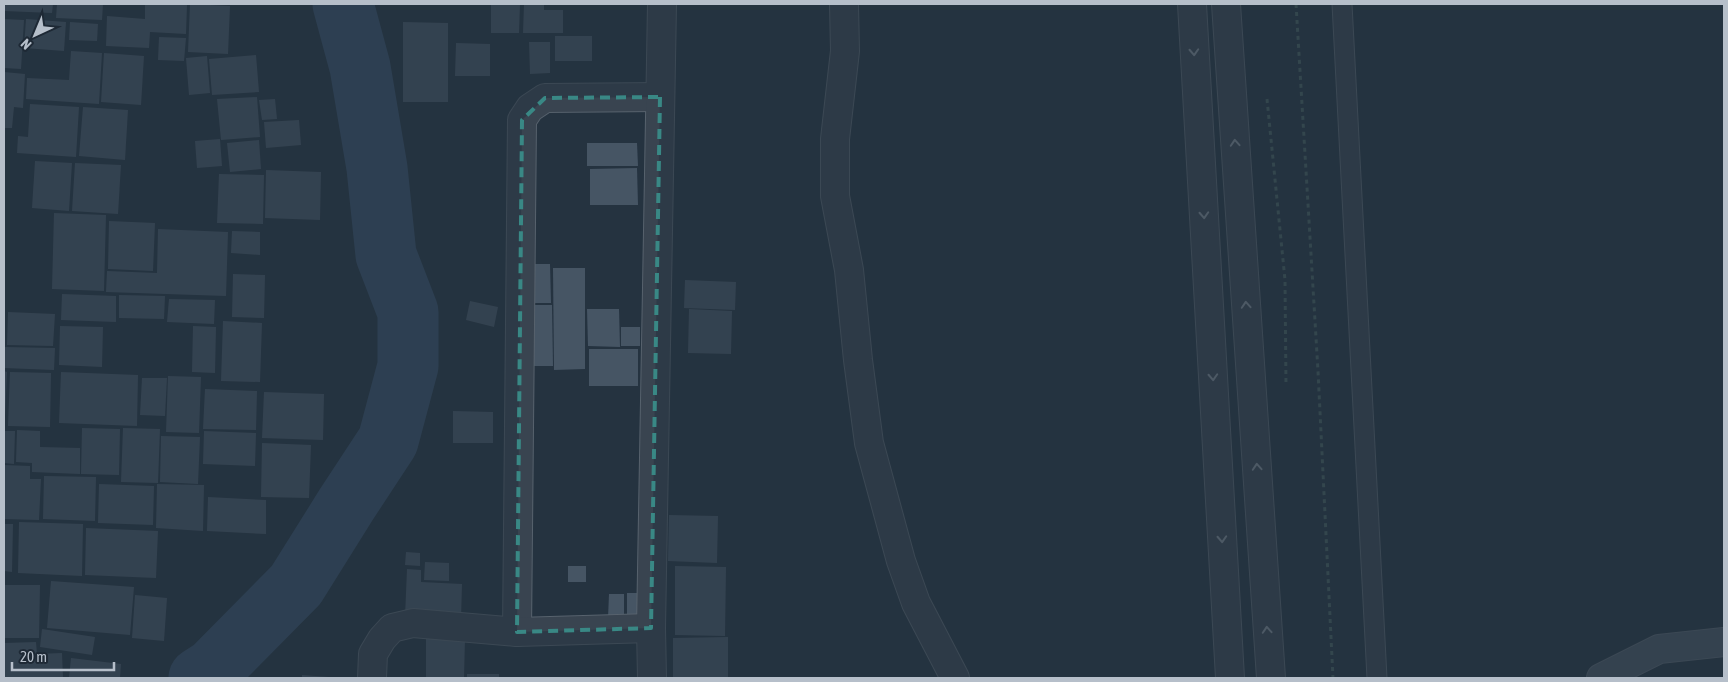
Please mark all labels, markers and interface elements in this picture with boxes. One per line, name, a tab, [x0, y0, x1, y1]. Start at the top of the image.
north arrow	[10, 10, 60, 60]
text: N	[17, 36, 34, 53]
one-way arrow	[1189, 49, 1200, 57]
one-way arrow	[1230, 139, 1241, 147]
one-way arrow	[1198, 211, 1209, 219]
one-way arrow	[1241, 301, 1252, 309]
one-way arrow	[1207, 373, 1218, 381]
one-way arrow	[1251, 463, 1262, 471]
one-way arrow	[1217, 535, 1228, 543]
one-way arrow	[1262, 625, 1273, 633]
scale bar	[12, 640, 115, 672]
text: 20 m	[20, 648, 47, 665]

